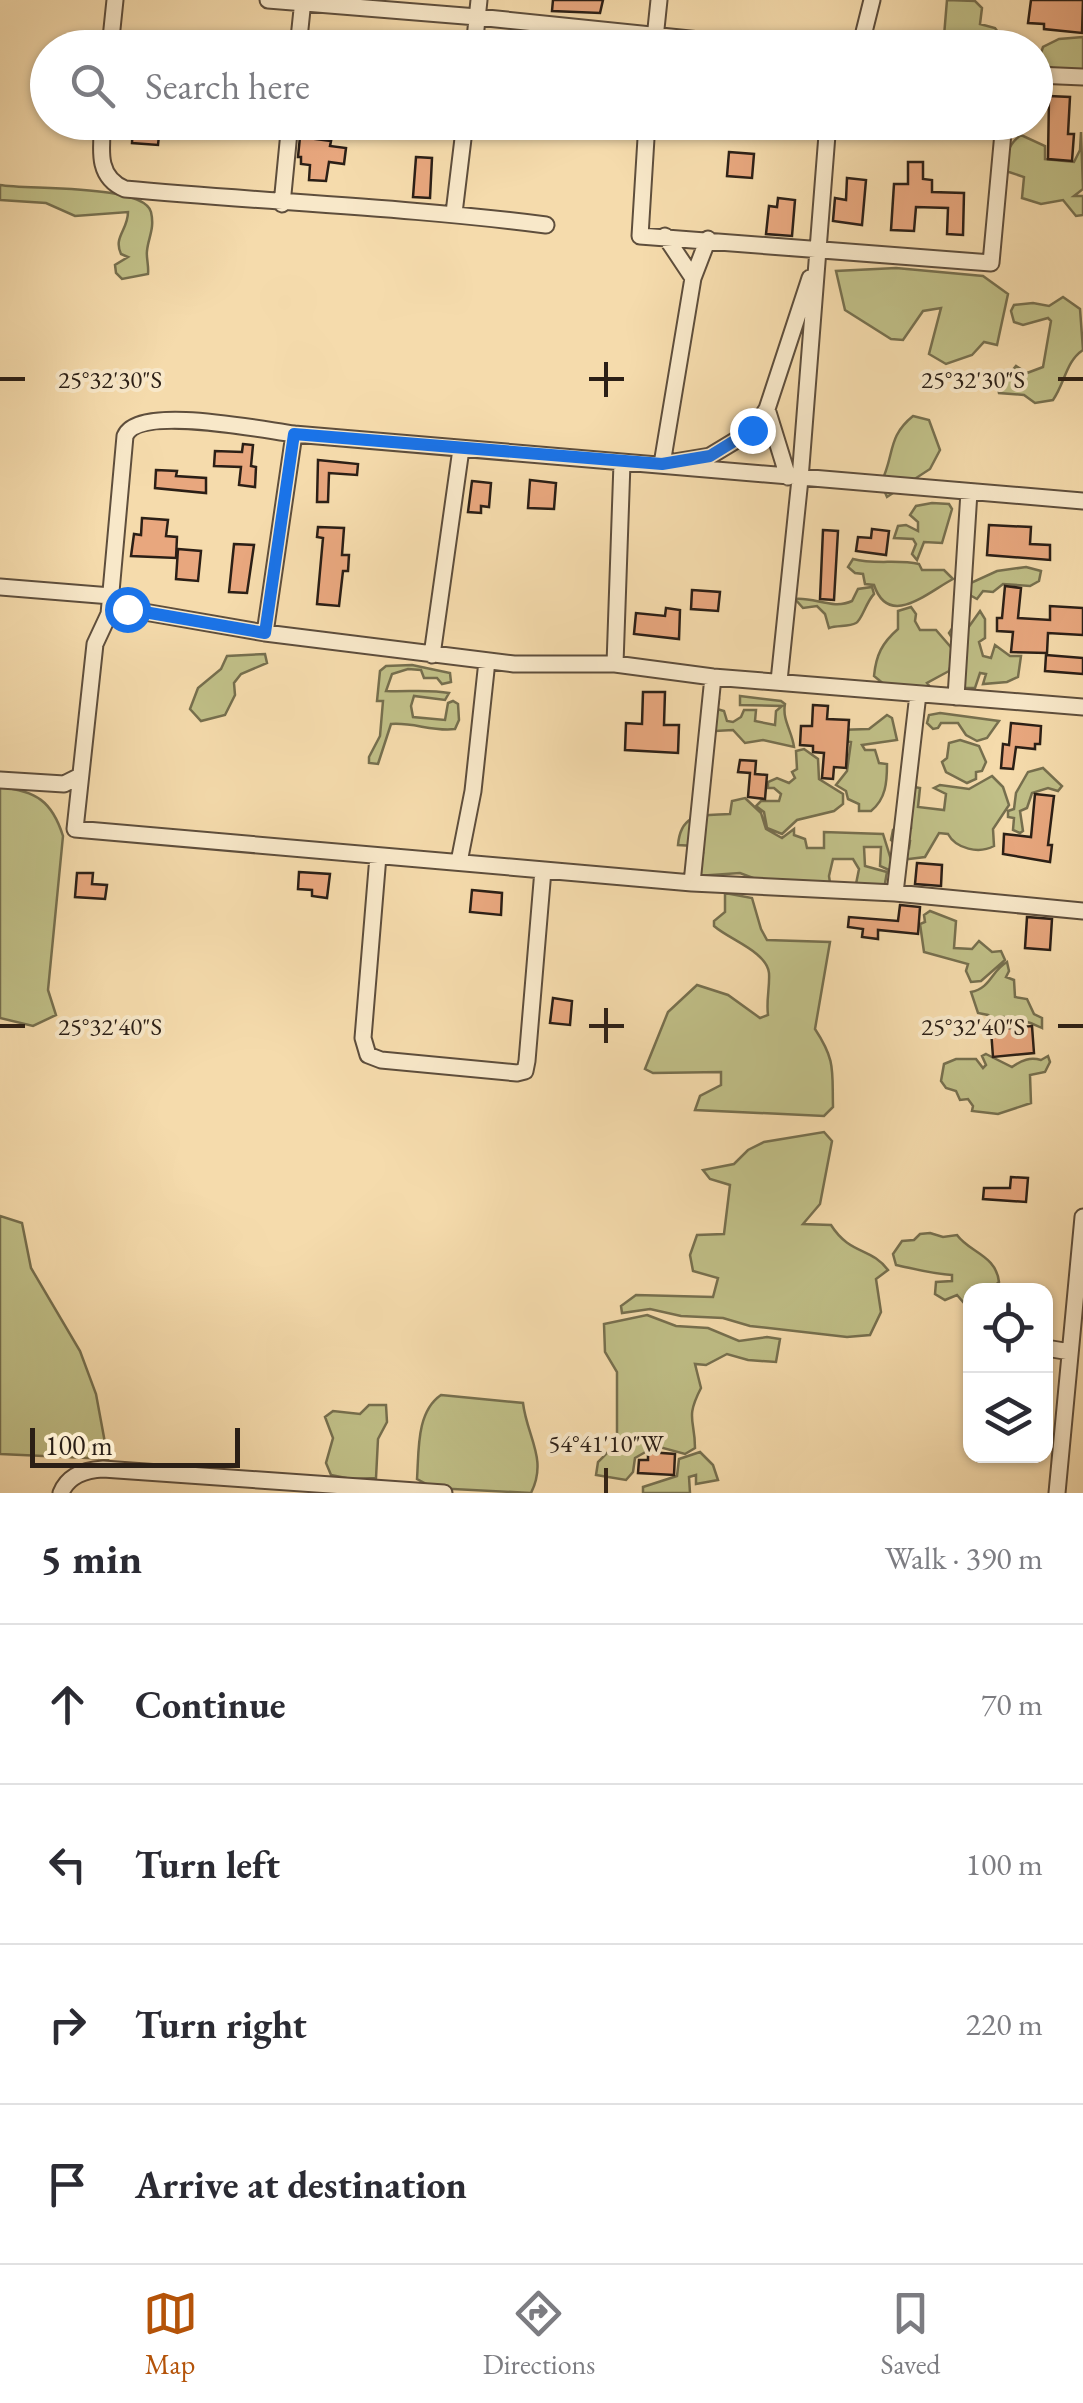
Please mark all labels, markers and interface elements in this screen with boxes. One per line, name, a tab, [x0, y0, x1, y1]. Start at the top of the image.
search box	[30, 30, 1053, 140]
icon: search	[65, 58, 120, 113]
text: Search here	[145, 61, 310, 110]
text: 25°32'30"S	[58, 363, 162, 395]
text: 25°32'30"S	[921, 363, 1025, 395]
route end	[730, 408, 776, 454]
route start	[105, 587, 151, 633]
text: 25°32'40"S	[58, 1010, 162, 1042]
text: 25°32'40"S	[921, 1010, 1025, 1042]
map controls	[963, 1283, 1053, 1463]
button: locate	[963, 1283, 1053, 1373]
button: layers	[963, 1373, 1053, 1463]
scale bar	[30, 1423, 240, 1468]
text: 100 m	[45, 1427, 113, 1463]
text: 54°41'10"W	[548, 1427, 665, 1459]
text: 5 min	[40, 1531, 142, 1586]
text: Walk · 390 m	[885, 1537, 1043, 1579]
icon: ahead	[40, 1677, 95, 1732]
text: Continue	[135, 1680, 286, 1729]
text: 70 m	[981, 1683, 1043, 1725]
icon: left	[40, 1837, 95, 1892]
text: Turn left	[135, 1840, 280, 1889]
text: 100 m	[966, 1843, 1043, 1885]
icon: right	[40, 1997, 95, 2052]
text: Turn right	[135, 2000, 307, 2049]
text: 220 m	[966, 2003, 1043, 2045]
icon: arrive	[40, 2157, 95, 2212]
text: Arrive at destination	[135, 2160, 467, 2209]
tab: Map	[143, 2286, 198, 2382]
tab: Directions	[483, 2286, 595, 2382]
tab: Saved	[880, 2286, 940, 2382]

